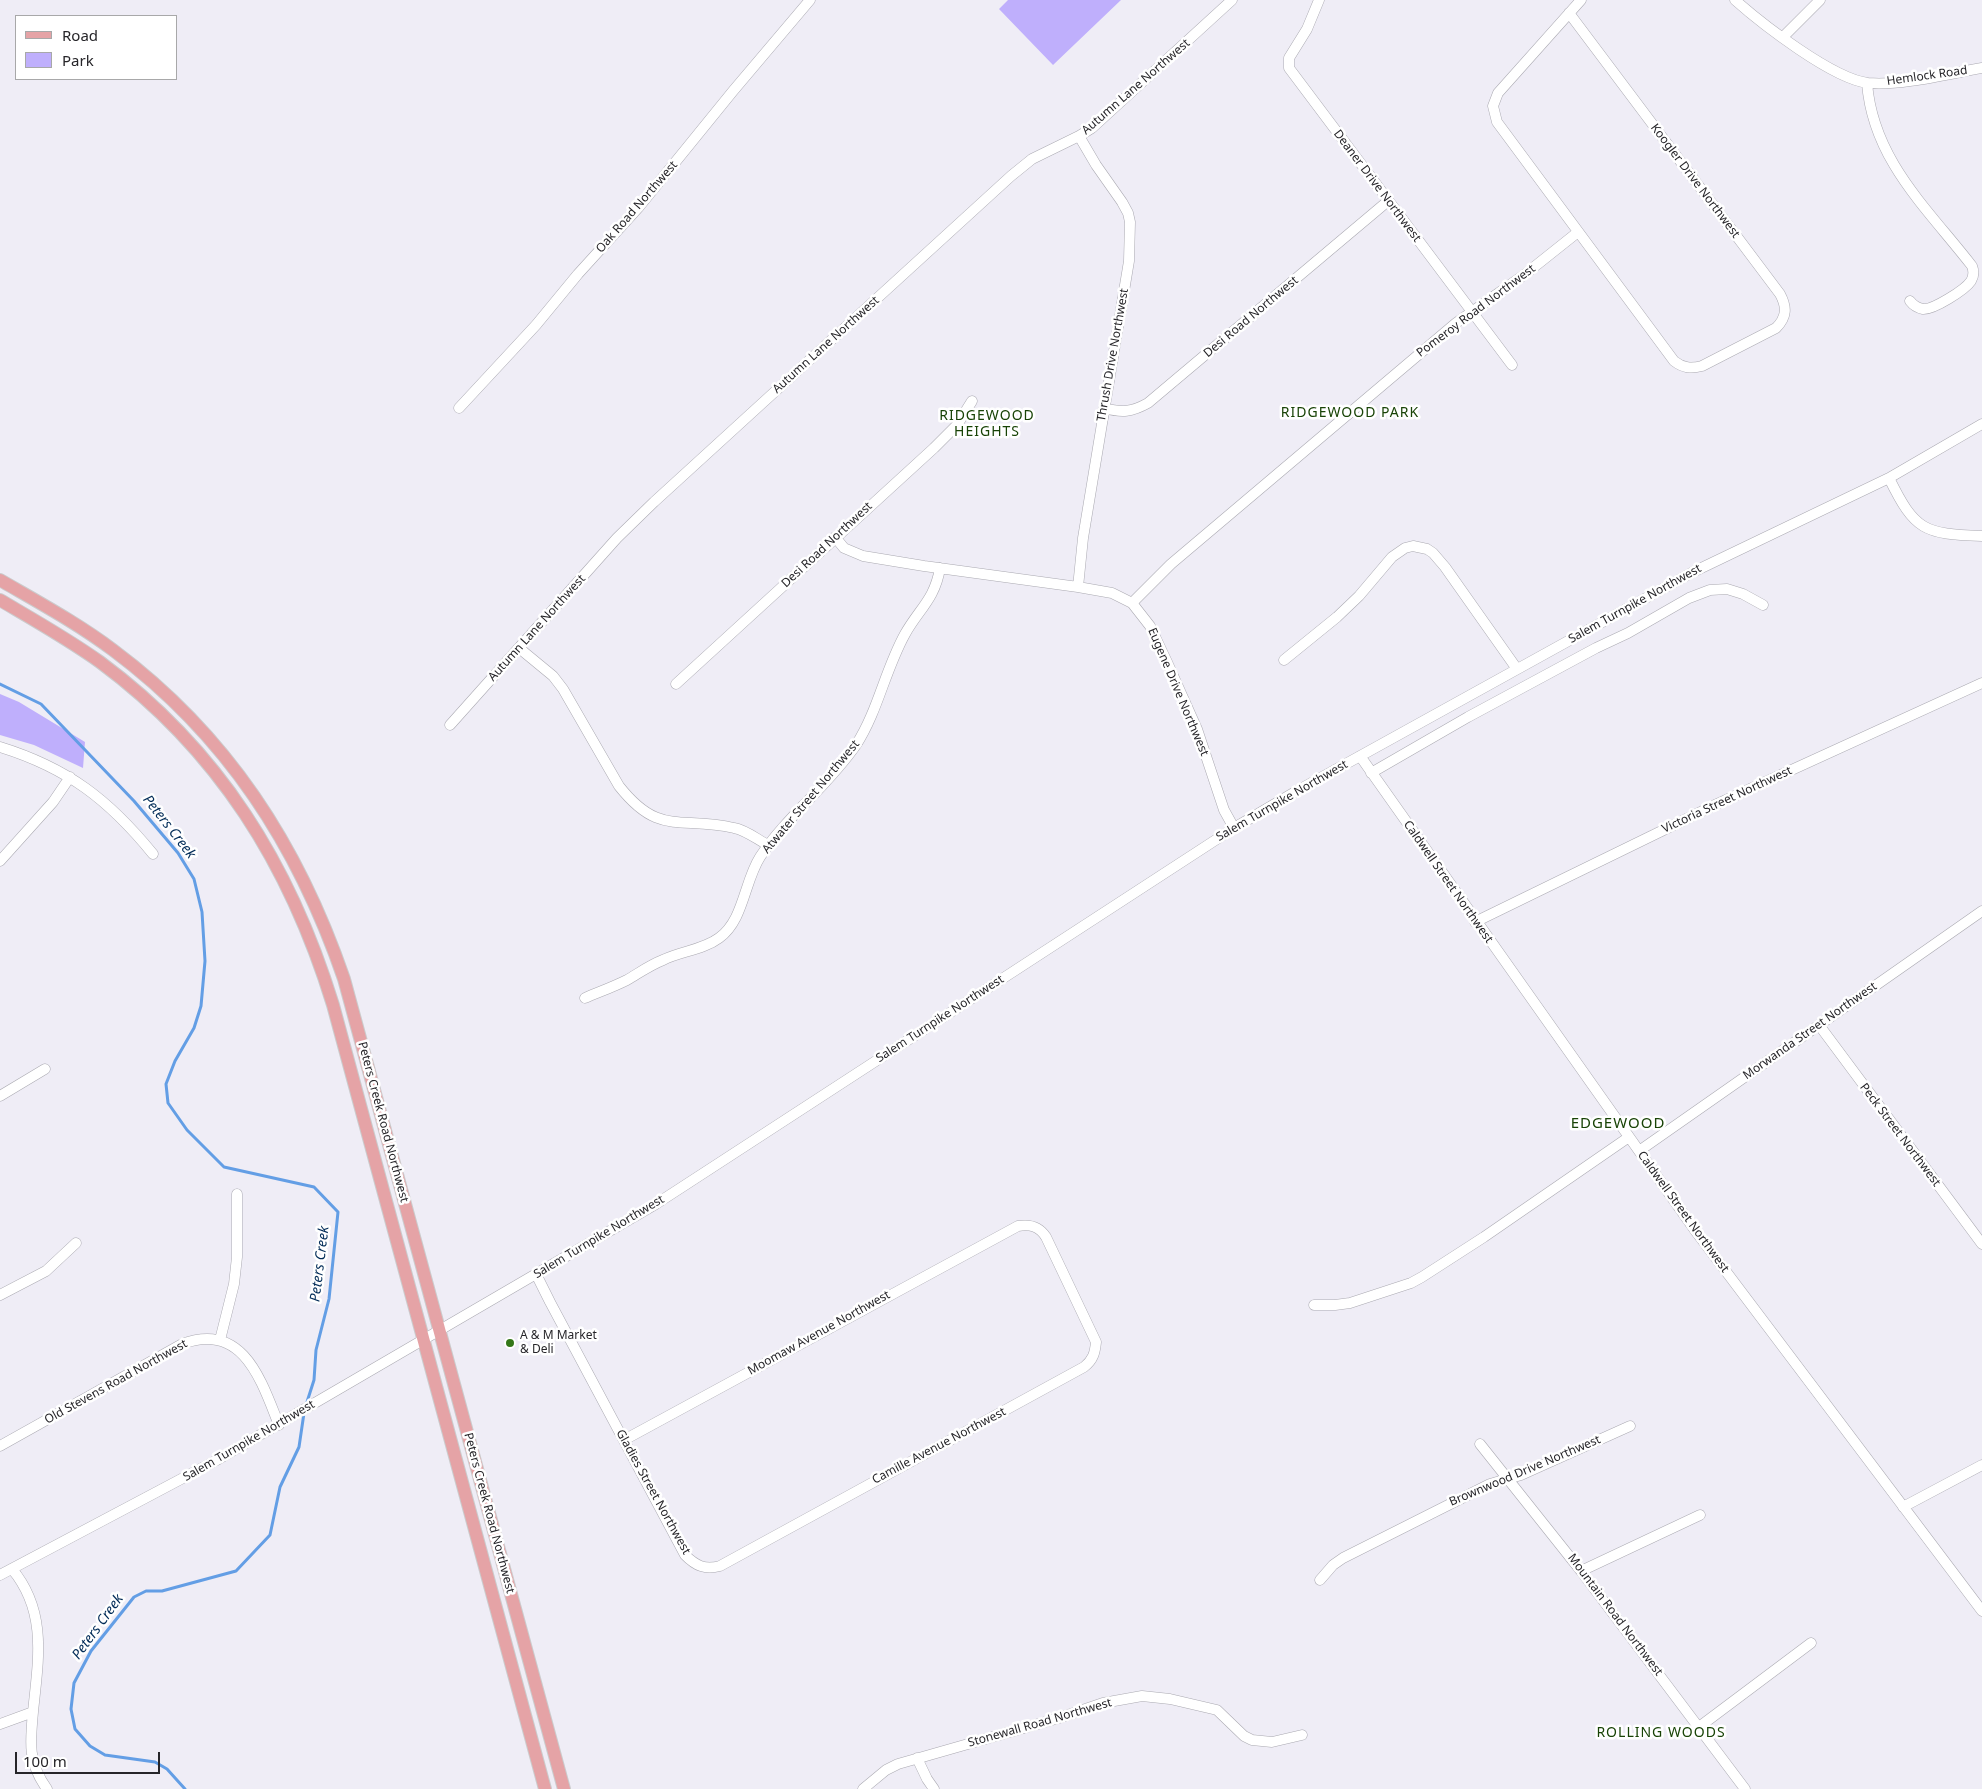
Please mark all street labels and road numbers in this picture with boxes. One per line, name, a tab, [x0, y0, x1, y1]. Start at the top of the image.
street label: Autumn Lane Northwest	[1079, 36, 1193, 138]
street label: Hemlock Road	[1886, 63, 1968, 89]
street label: Koogler Drive Northwest	[1647, 121, 1743, 241]
street label: Deaner Drive Northwest	[1330, 127, 1424, 245]
street label: Oak Road Northwest	[593, 158, 681, 256]
street label: Pomeroy Road Northwest	[1414, 262, 1538, 360]
street label: Desi Road Northwest	[1201, 273, 1301, 361]
street label: Thrush Drive Northwest	[1094, 287, 1132, 423]
street label: Autumn Lane Northwest	[770, 293, 882, 397]
street label: Desi Road Northwest	[779, 499, 875, 591]
street label: Salem Turnpike Northwest	[1566, 561, 1704, 647]
street label: Autumn Lane Northwest	[485, 572, 589, 684]
street label: Eugene Drive Northwest	[1144, 626, 1212, 758]
street label: Atwater Street Northwest	[759, 737, 863, 857]
street label: Salem Turnpike Northwest	[1214, 757, 1350, 845]
street label: Victoria Street Northwest	[1660, 764, 1794, 836]
street label: Caldwell Street Northwest	[1400, 818, 1496, 946]
street label: Salem Turnpike Northwest	[873, 972, 1007, 1066]
street label: Morwanda Street Northwest	[1740, 979, 1880, 1083]
street label: Peters Creek Road Northwest	[355, 1040, 411, 1204]
street label: Peck Street Northwest	[1857, 1081, 1943, 1189]
street label: Caldwell Street Northwest	[1634, 1149, 1732, 1275]
street label: Salem Turnpike Northwest	[531, 1192, 667, 1282]
street label: Moomaw Avenue Northwest	[745, 1288, 893, 1378]
street label: Old Stevens Road Northwest	[42, 1337, 190, 1427]
street label: Salem Turnpike Northwest	[181, 1397, 317, 1485]
street label: Camille Avenue Northwest	[870, 1405, 1008, 1487]
street label: Gladies Street Northwest	[613, 1427, 693, 1557]
street label: Peters Creek Road Northwest	[461, 1431, 517, 1595]
street label: Brownwood Drive Northwest	[1447, 1433, 1603, 1509]
street label: Mountain Road Northwest	[1564, 1551, 1666, 1679]
street label: Stonewall Road Northwest	[966, 1696, 1114, 1750]

